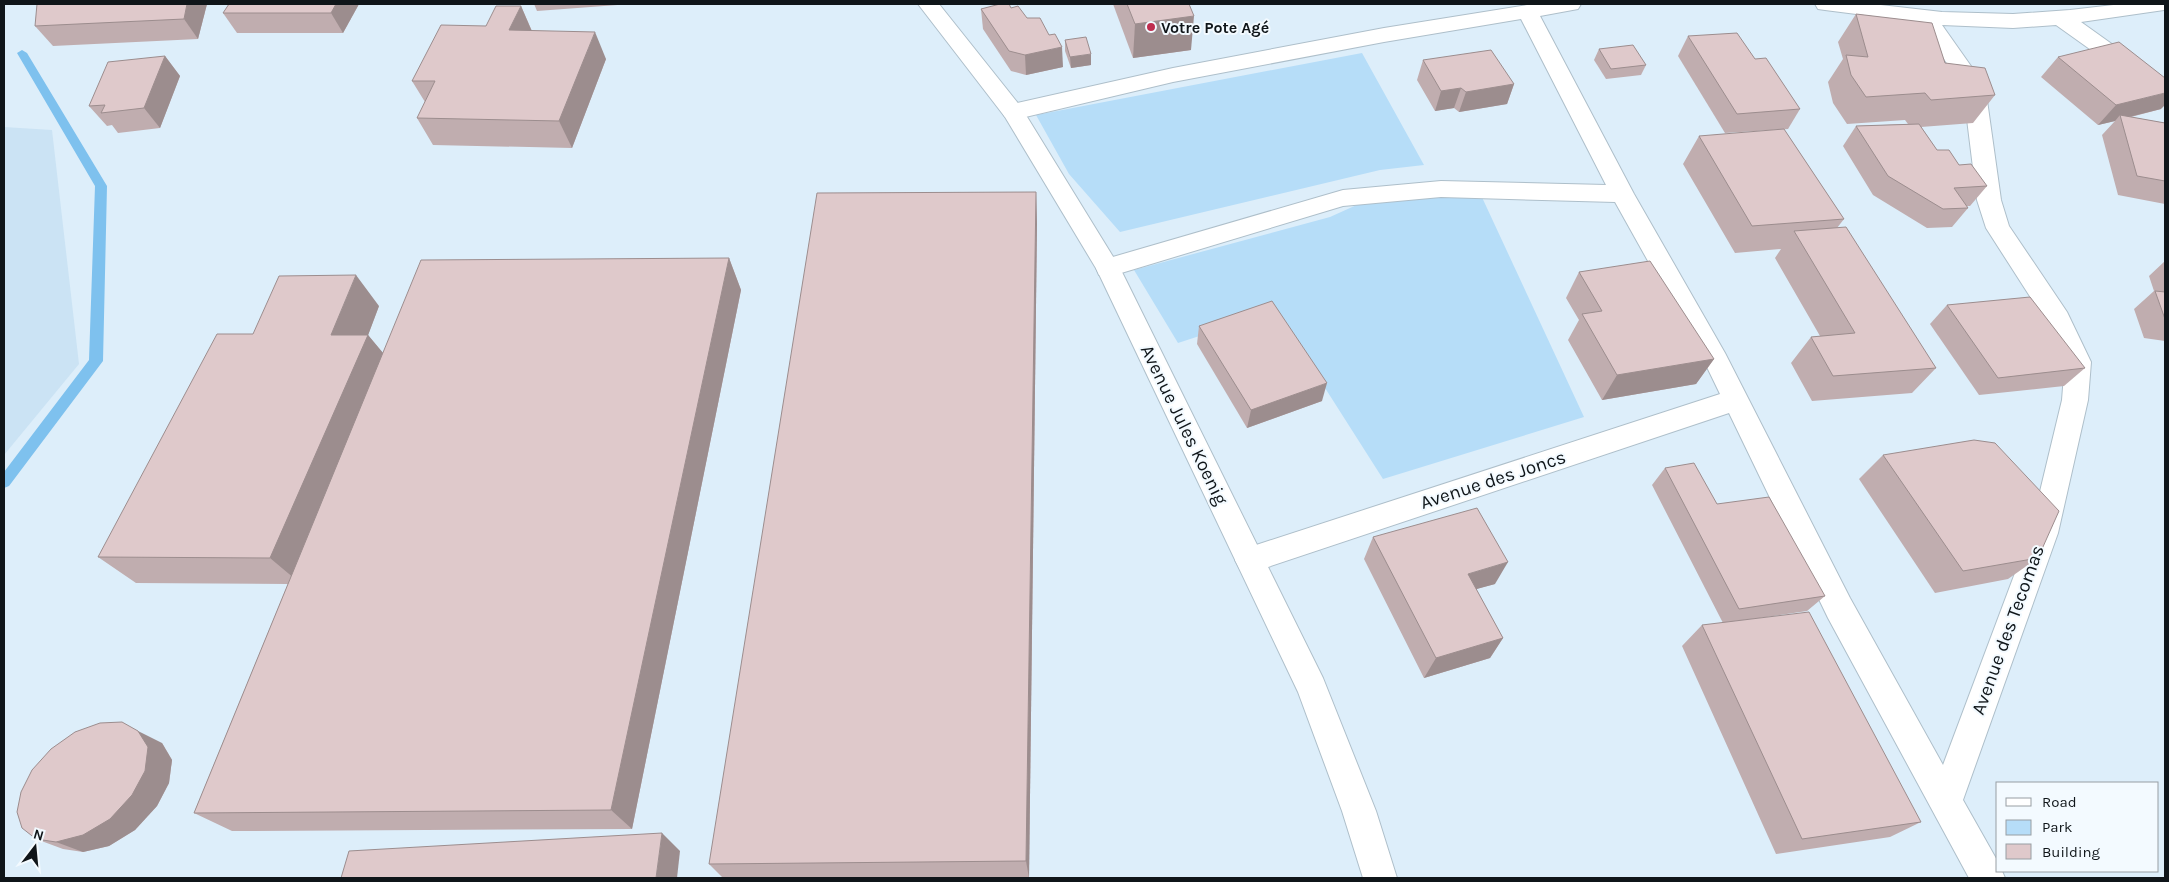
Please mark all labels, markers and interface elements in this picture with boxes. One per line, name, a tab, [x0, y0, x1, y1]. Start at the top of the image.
place label: Votre Pote Agé	[1161, 18, 1269, 37]
marker: Votre Pote Agé	[1145, 21, 1157, 33]
street label: Avenue Jules Koenig	[1136, 341, 1232, 509]
street label: Avenue des Joncs	[1417, 446, 1569, 514]
street label: Avenue des Tecomas	[1967, 542, 2049, 718]
legend	[1996, 782, 2159, 872]
text: Road	[2042, 793, 2077, 811]
text: Park	[2042, 818, 2072, 836]
north arrow	[10, 822, 60, 872]
text: N	[31, 825, 46, 845]
text: Building	[2042, 843, 2100, 861]

